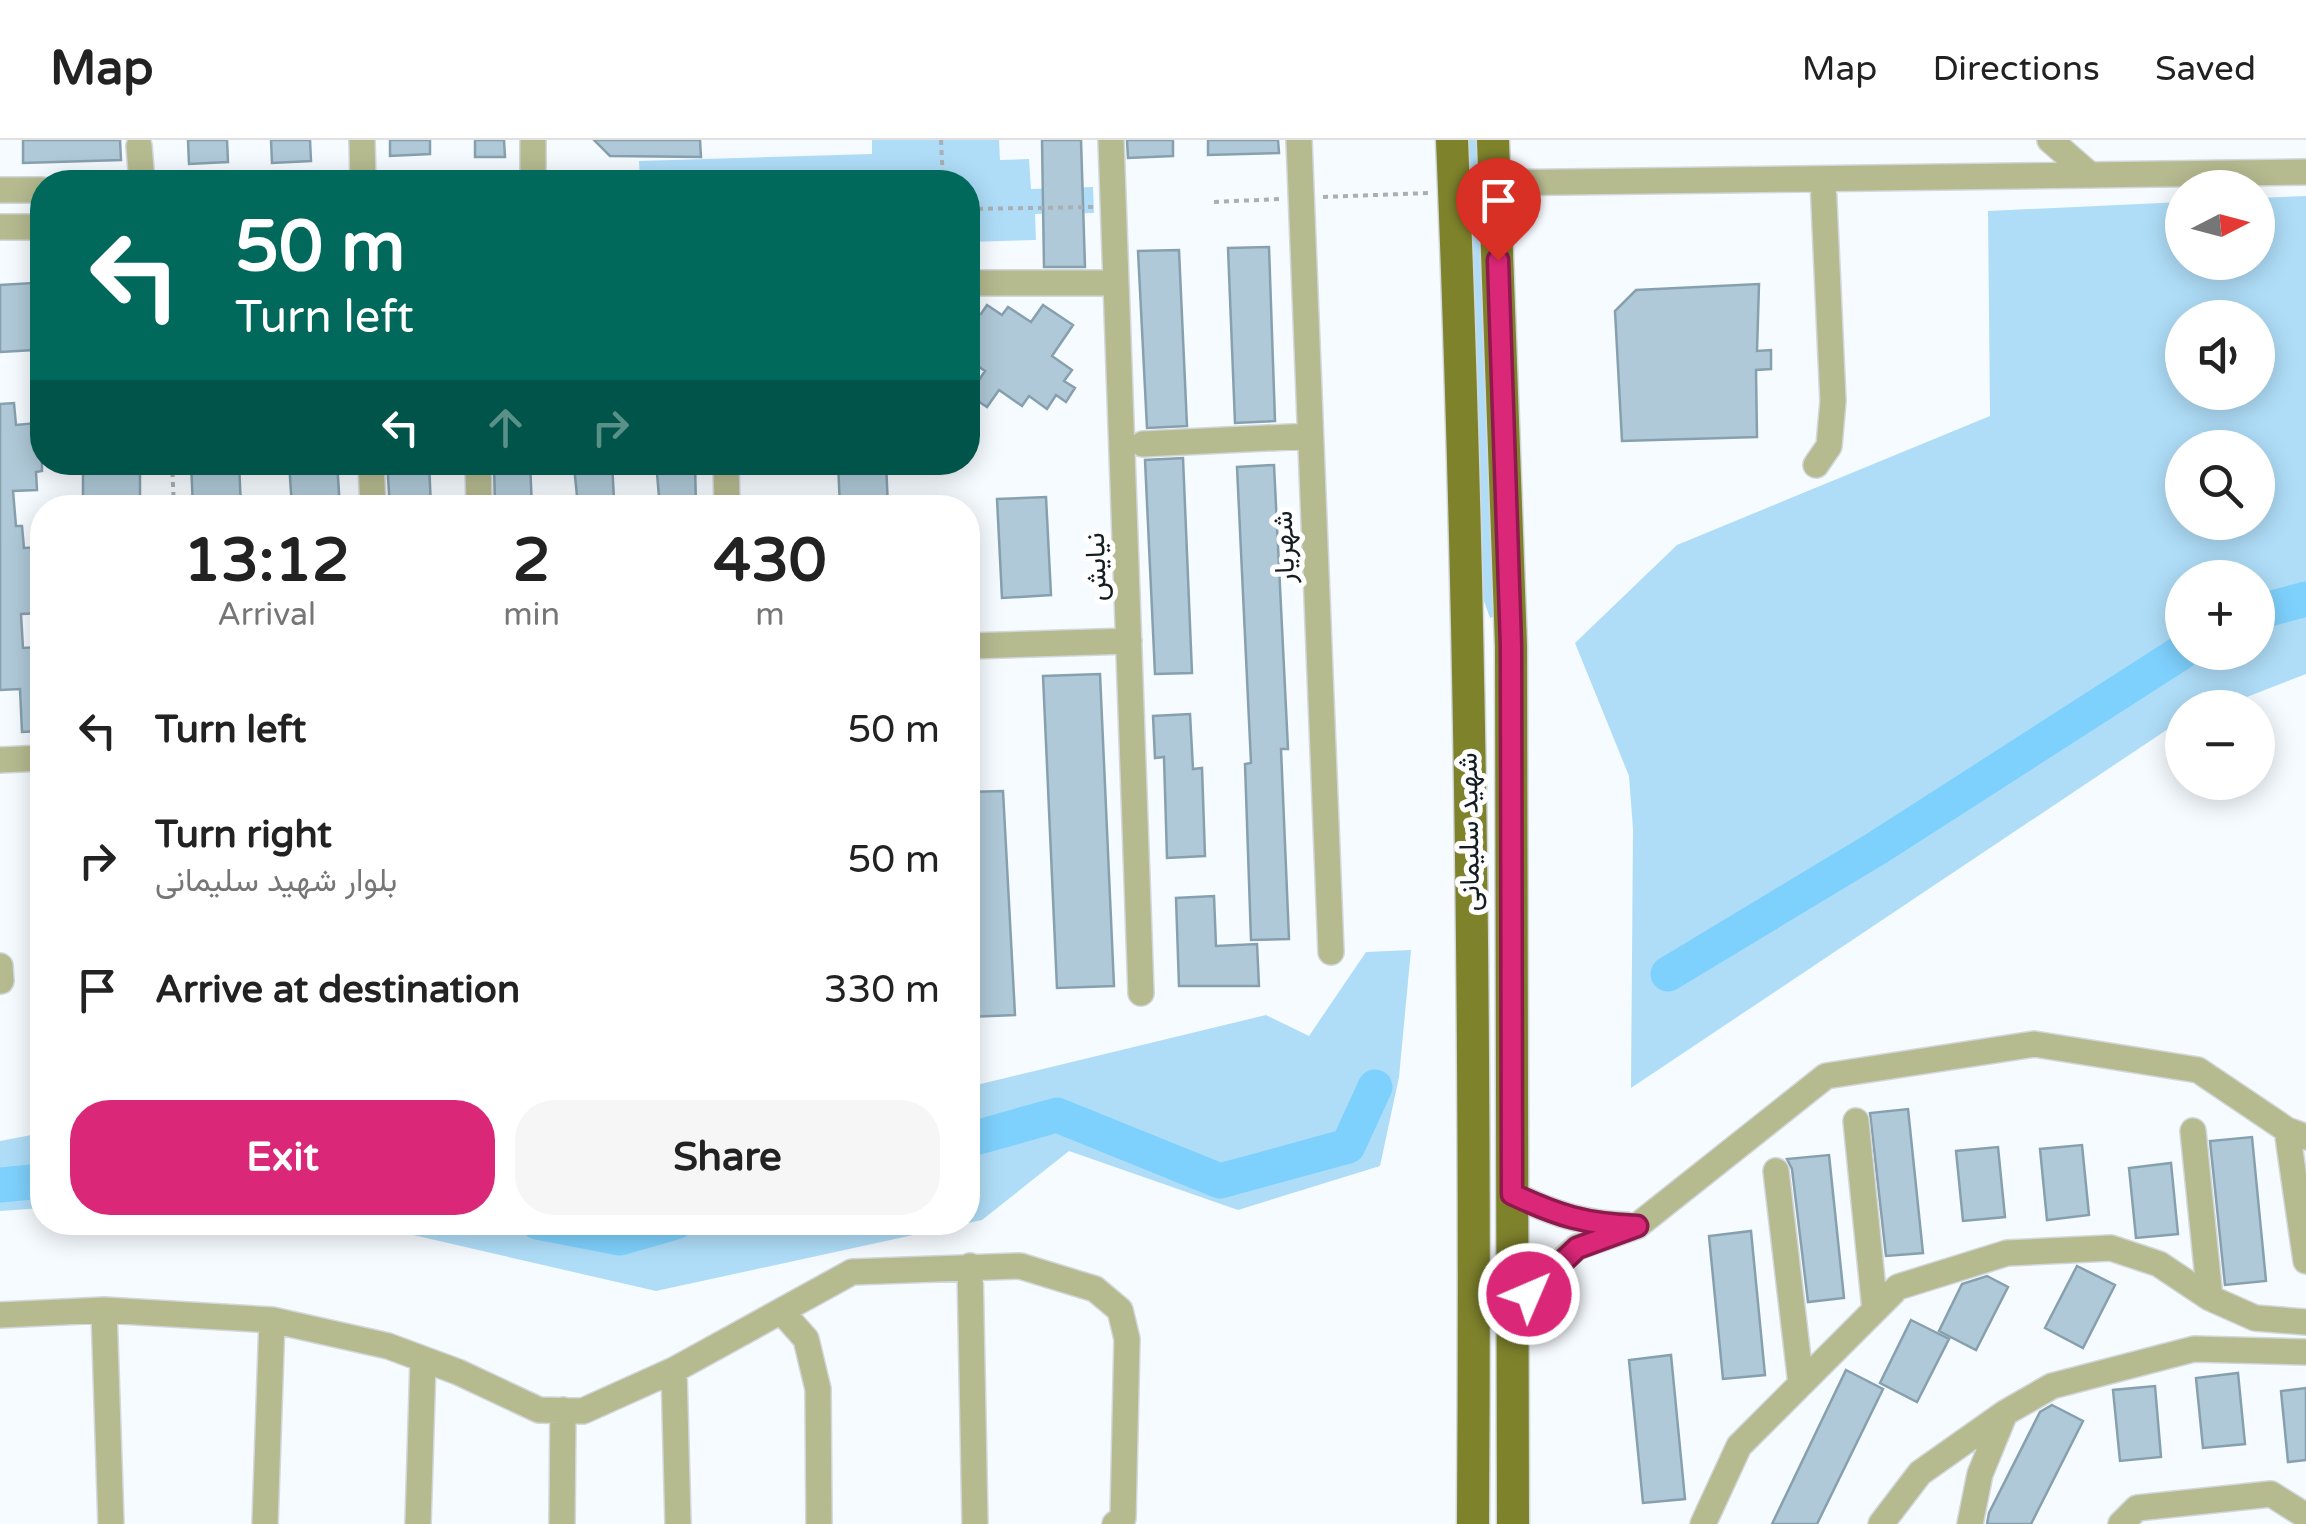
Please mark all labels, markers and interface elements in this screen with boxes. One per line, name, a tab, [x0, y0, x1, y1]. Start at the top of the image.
text: Map	[50, 40, 154, 98]
text: Map	[1802, 48, 1877, 90]
text: Directions	[1932, 48, 2100, 90]
text: Saved	[2155, 48, 2256, 90]
pin	[1456, 158, 1541, 261]
north arrow	[2165, 170, 2275, 280]
map controls	[2165, 170, 2275, 800]
icon: arrive	[1471, 173, 1526, 228]
text: 50 m	[235, 206, 405, 290]
icon: left	[70, 210, 200, 340]
text: Turn left	[235, 291, 414, 345]
button: sound	[2165, 300, 2275, 410]
icon: left	[373, 400, 428, 455]
icon: ahead	[478, 400, 533, 455]
icon: right	[583, 400, 638, 455]
button: search	[2165, 430, 2275, 540]
street label: شهریار	[1266, 510, 1302, 585]
text: 13:12	[183, 525, 350, 597]
text: 2	[513, 525, 550, 597]
text: 430	[713, 525, 827, 597]
street label: نیایش	[1078, 532, 1114, 602]
button: +	[2165, 560, 2275, 670]
text: Arrival	[217, 596, 316, 634]
text: min	[503, 596, 560, 634]
text: m	[755, 596, 785, 634]
button: −	[2165, 690, 2275, 800]
icon: left	[70, 703, 125, 758]
text: Turn left	[155, 707, 306, 753]
text: 50 m	[848, 707, 940, 753]
street label: شهید سلیمانی	[1451, 752, 1487, 912]
text: Turn right	[155, 812, 332, 858]
icon: right	[70, 833, 125, 888]
text: 50 m	[848, 837, 940, 883]
text: بلوار شهید سلیمانی	[155, 862, 397, 900]
icon: arrive	[70, 963, 125, 1018]
text: Arrive at destination	[155, 967, 520, 1013]
text: 330 m	[824, 967, 940, 1013]
button: Exit	[70, 1100, 495, 1215]
button: Share	[515, 1100, 940, 1215]
position arrow	[1477, 1242, 1581, 1346]

